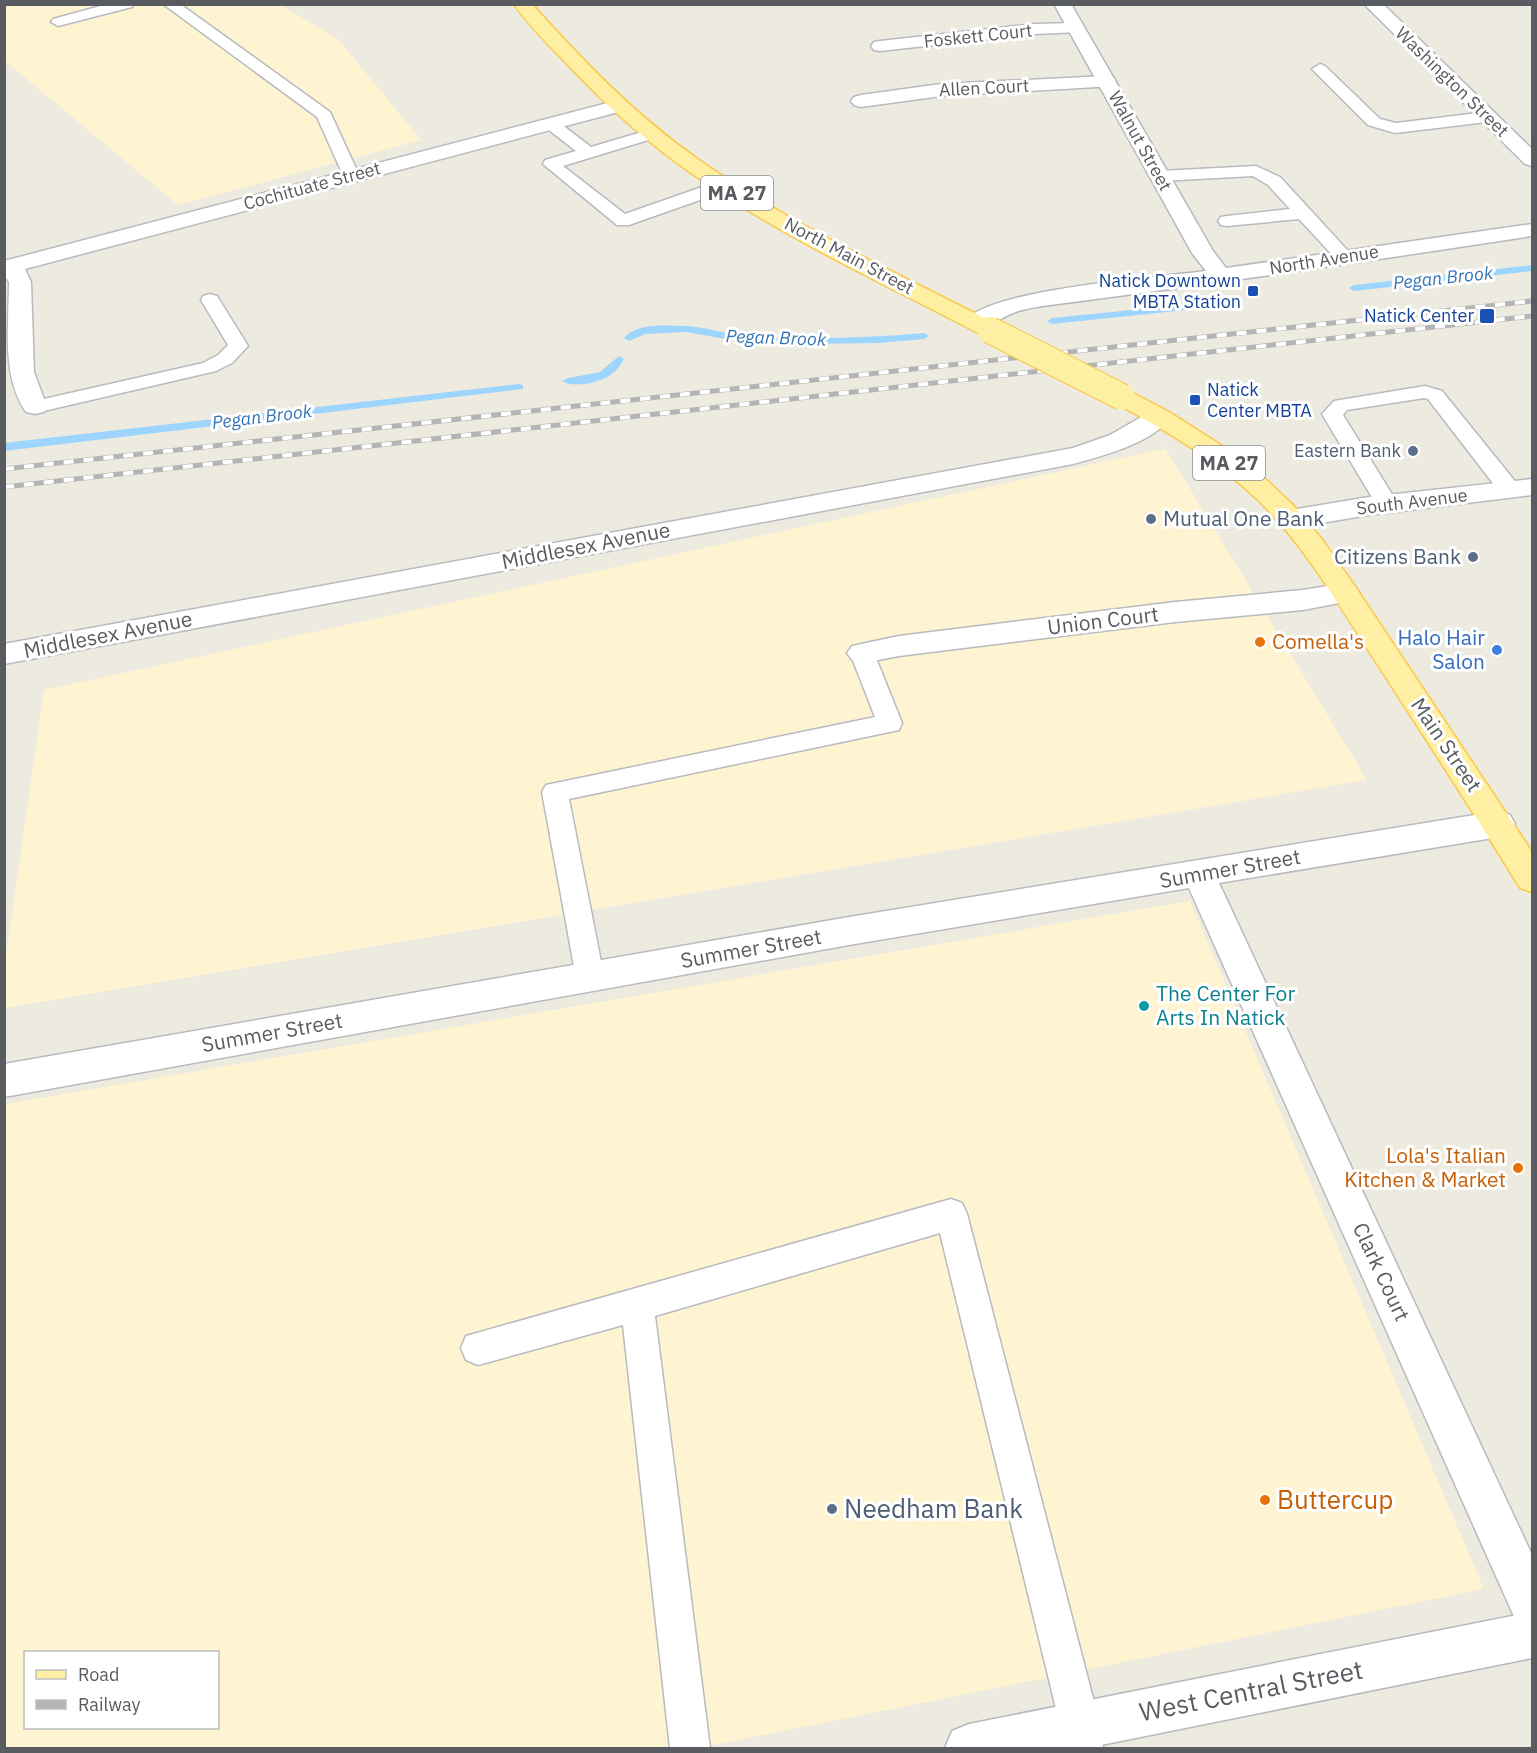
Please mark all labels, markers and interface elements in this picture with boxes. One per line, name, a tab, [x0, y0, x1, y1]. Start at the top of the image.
street label: Foskett Court	[923, 18, 1033, 53]
street label: Washington Street	[1391, 22, 1514, 142]
street label: Allen Court	[938, 74, 1030, 101]
street label: Walnut Street	[1104, 87, 1177, 195]
street label: Cochituate Street	[241, 156, 383, 215]
road number: MA 27	[701, 176, 773, 210]
street label: North Main Street	[781, 212, 918, 299]
street label: North Avenue	[1268, 239, 1380, 279]
water label: Pegan Brook	[1392, 261, 1495, 294]
place label: Natick Downtown MBTA Station	[1099, 269, 1241, 313]
marker: Natick Downtown MBTA Station	[1246, 284, 1260, 298]
place label: Natick Center	[1364, 304, 1474, 327]
marker: Natick Center	[1478, 307, 1496, 325]
water label: Pegan Brook	[725, 324, 827, 351]
place label: Natick Center MBTA	[1207, 378, 1312, 422]
marker: Natick Center MBTA	[1188, 393, 1202, 407]
water label: Pegan Brook	[211, 399, 314, 434]
place label: Eastern Bank	[1294, 439, 1402, 462]
marker: Eastern Bank	[1406, 444, 1420, 458]
road number: MA 27	[1193, 446, 1265, 480]
street label: South Avenue	[1355, 483, 1469, 520]
place label: Mutual One Bank	[1163, 504, 1324, 532]
marker: Mutual One Bank	[1144, 512, 1158, 526]
street label: Middlesex Avenue	[499, 515, 672, 575]
place label: Citizens Bank	[1334, 542, 1461, 570]
marker: Citizens Bank	[1466, 550, 1480, 564]
street label: Union Court	[1046, 599, 1160, 641]
street label: Middlesex Avenue	[21, 604, 194, 664]
place label: Halo Hair Salon	[1397, 623, 1485, 675]
place label: Comella's	[1272, 627, 1364, 655]
marker: Comella's	[1253, 635, 1267, 649]
marker: Halo Hair Salon	[1490, 643, 1504, 657]
street label: Main Street	[1405, 692, 1489, 797]
street label: Summer Street	[1157, 842, 1302, 894]
street label: Summer Street	[678, 922, 823, 974]
place label: The Center For Arts In Natick	[1156, 979, 1295, 1031]
marker: The Center For Arts In Natick	[1137, 999, 1151, 1013]
street label: Summer Street	[199, 1006, 344, 1058]
place label: Lola's Italian Kitchen & Market	[1344, 1141, 1506, 1193]
marker: Lola's Italian Kitchen & Market	[1511, 1161, 1525, 1175]
street label: Clark Court	[1347, 1218, 1417, 1325]
place label: Buttercup	[1277, 1482, 1393, 1516]
place label: Needham Bank	[844, 1491, 1023, 1525]
marker: Buttercup	[1258, 1493, 1272, 1507]
marker: Needham Bank	[825, 1502, 839, 1516]
legend	[24, 1651, 219, 1729]
street label: West Central Street	[1136, 1652, 1365, 1728]
text: Road	[78, 1663, 119, 1686]
text: Railway	[78, 1693, 140, 1716]

